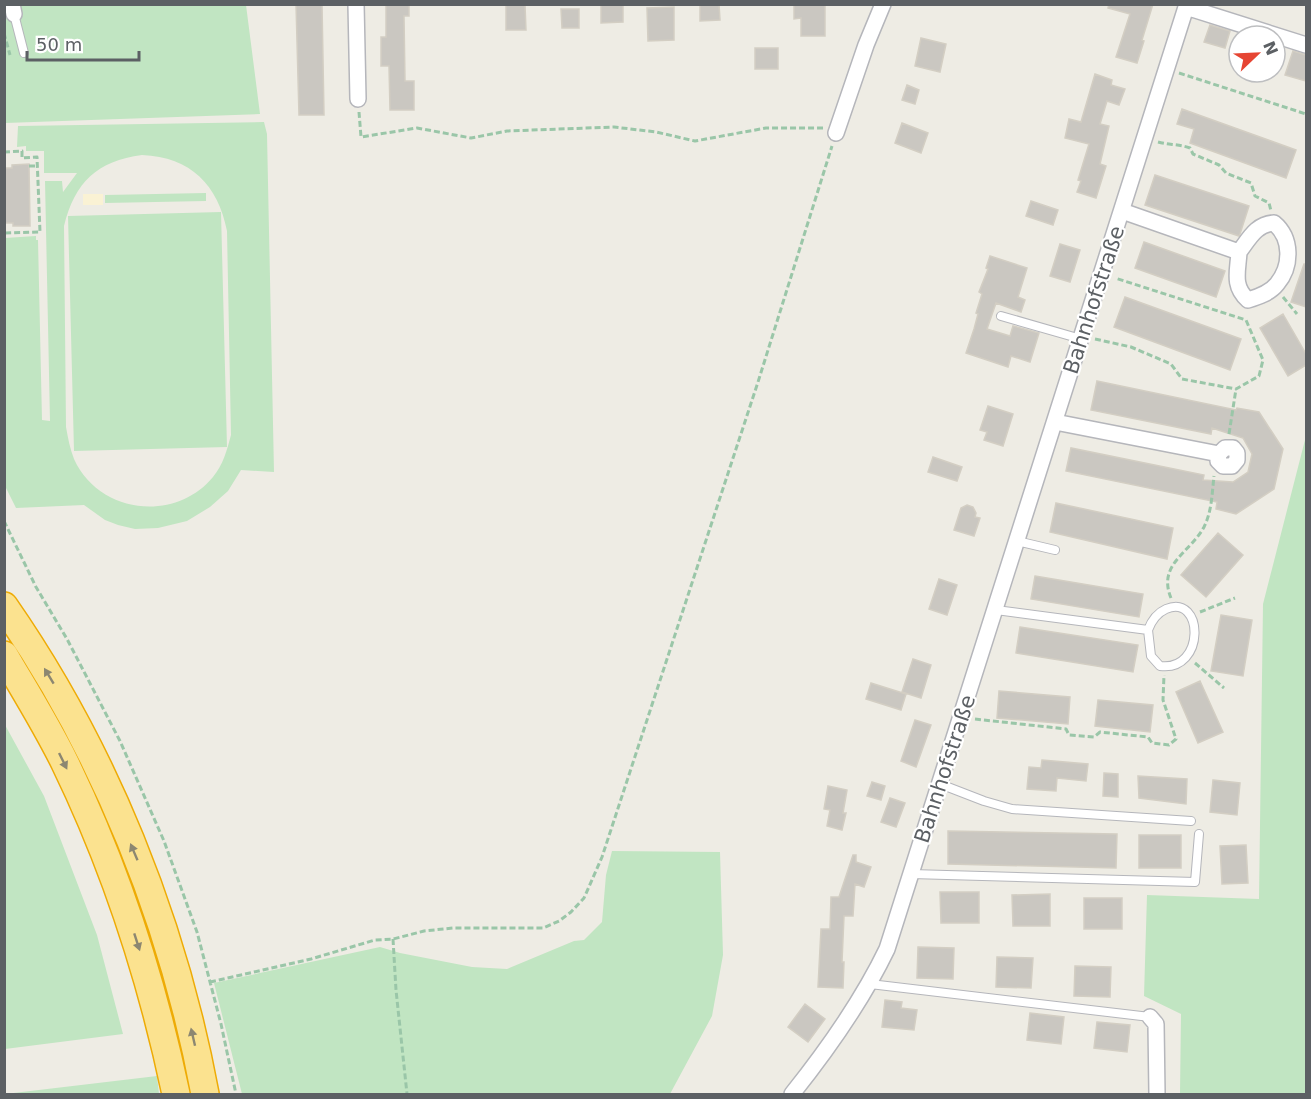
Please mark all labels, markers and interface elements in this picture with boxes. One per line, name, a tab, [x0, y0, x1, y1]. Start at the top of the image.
scale bar	[27, 24, 140, 62]
north arrow	[1227, 24, 1287, 84]
text: 50 m	[36, 34, 82, 55]
text: N	[1259, 38, 1282, 58]
street label: Bahnhofstraße	[1059, 223, 1129, 377]
one-way arrow	[44, 668, 55, 684]
street label: Bahnhofstraße	[910, 692, 980, 846]
one-way arrow	[59, 753, 68, 770]
one-way arrow	[129, 842, 139, 860]
one-way arrow	[132, 933, 142, 951]
one-way arrow	[188, 1028, 198, 1046]

